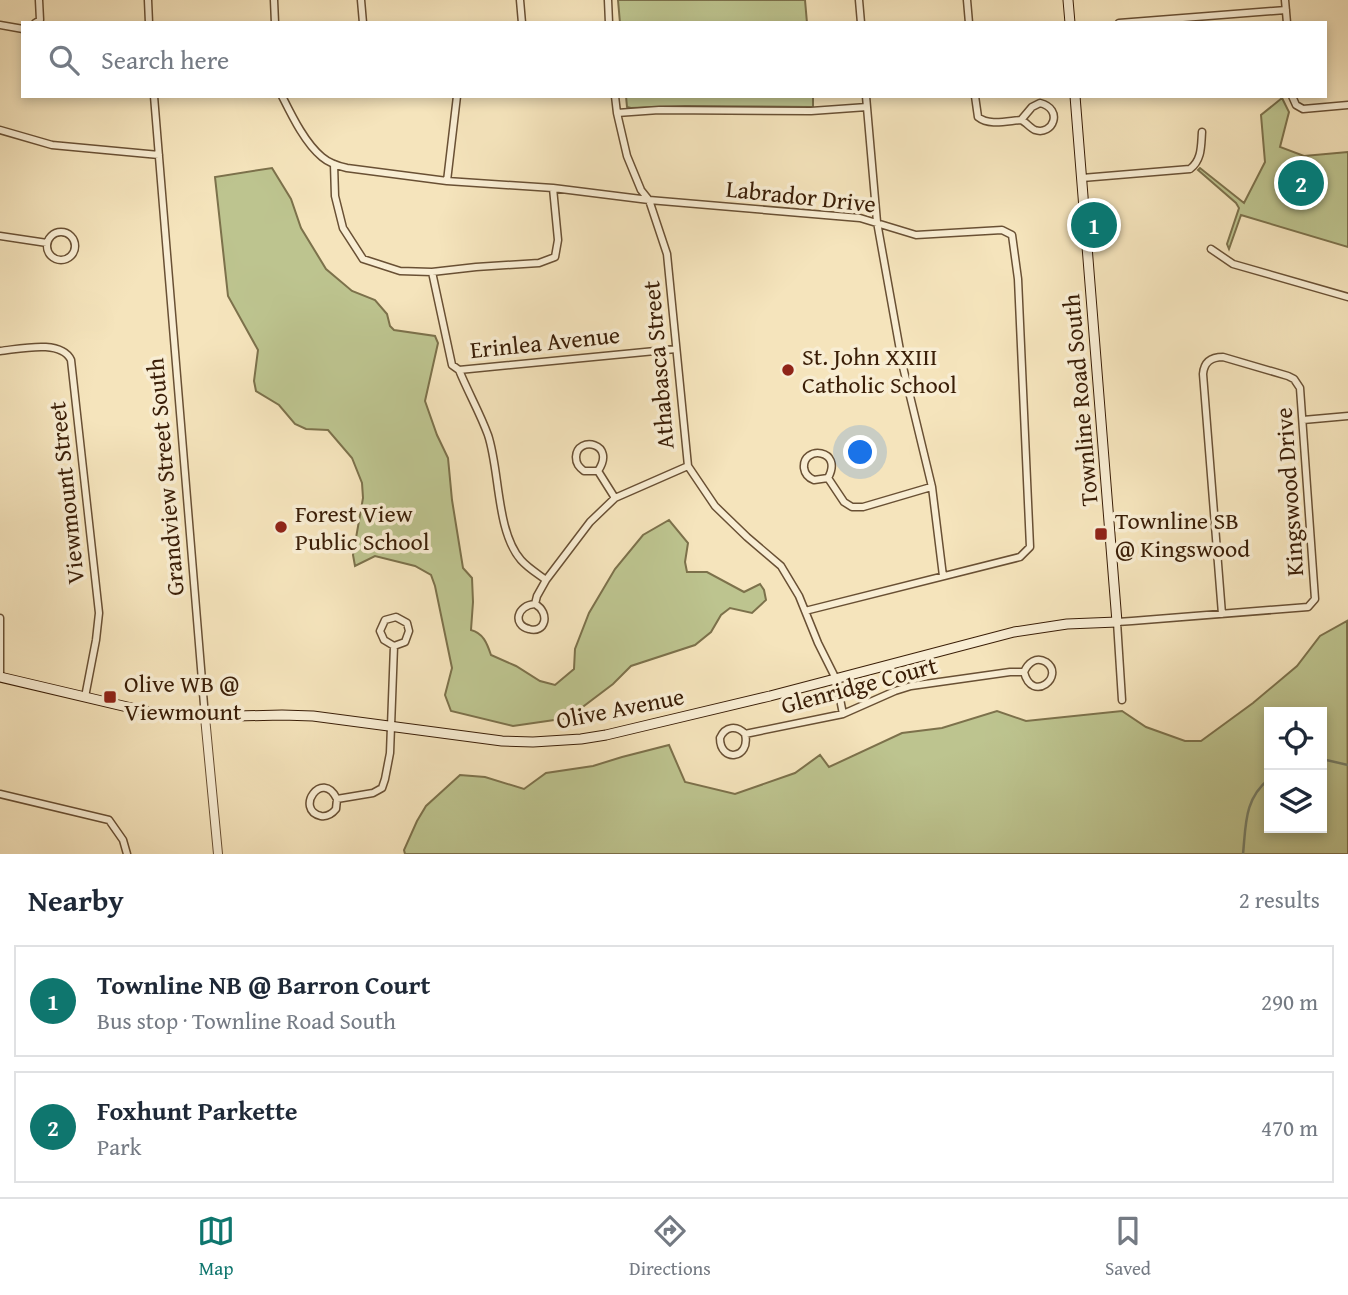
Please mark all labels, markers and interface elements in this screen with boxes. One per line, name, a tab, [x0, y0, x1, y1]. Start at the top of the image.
search box	[21, 21, 1327, 98]
text: Search here	[101, 40, 229, 79]
icon: search	[45, 41, 83, 79]
pin: 2	[1278, 157, 1324, 209]
street label: Labrador Drive	[724, 171, 878, 221]
pin: 1	[1071, 199, 1117, 251]
street label: Athabasca Street	[633, 279, 683, 451]
street label: Townline Road South	[1053, 292, 1107, 508]
street label: Erinlea Avenue	[468, 317, 622, 367]
place label: St. John XXIII Catholic School	[802, 339, 957, 402]
street label: Grandview Street South	[137, 356, 193, 597]
marker: St. John XXIII Catholic School	[780, 362, 796, 378]
street label: Viewmount Street	[39, 399, 93, 586]
street label: Kingswood Drive	[1266, 406, 1312, 578]
your location	[843, 435, 877, 469]
place label: Forest View Public School	[295, 496, 430, 559]
place label: Townline SB @ Kingswood	[1115, 503, 1250, 566]
marker: Forest View Public School	[273, 519, 289, 535]
marker: Townline SB @ Kingswood	[1093, 526, 1109, 542]
street label: Glenridge Court	[777, 647, 941, 723]
place label: Olive WB @ Viewmount	[124, 666, 242, 729]
street label: Olive Avenue	[553, 678, 687, 738]
marker: Olive WB @ Viewmount	[102, 689, 118, 705]
map controls	[1264, 707, 1327, 833]
button: locate	[1264, 707, 1327, 770]
button: layers	[1264, 770, 1327, 833]
text: Nearby	[28, 878, 124, 922]
text: 2 results	[1239, 883, 1320, 916]
text: Townline NB @ Barron Court	[97, 965, 430, 1004]
text: 1	[47, 985, 59, 1018]
text: 290 m	[1261, 985, 1318, 1018]
text: Bus stop · Townline Road South	[97, 1004, 396, 1037]
text: Foxhunt Parkette	[97, 1091, 298, 1130]
text: 2	[47, 1111, 59, 1144]
text: 470 m	[1261, 1111, 1318, 1144]
text: Park	[97, 1130, 141, 1163]
tab: Map	[197, 1212, 235, 1282]
tab: Directions	[629, 1212, 711, 1282]
tab: Saved	[1105, 1212, 1151, 1282]

